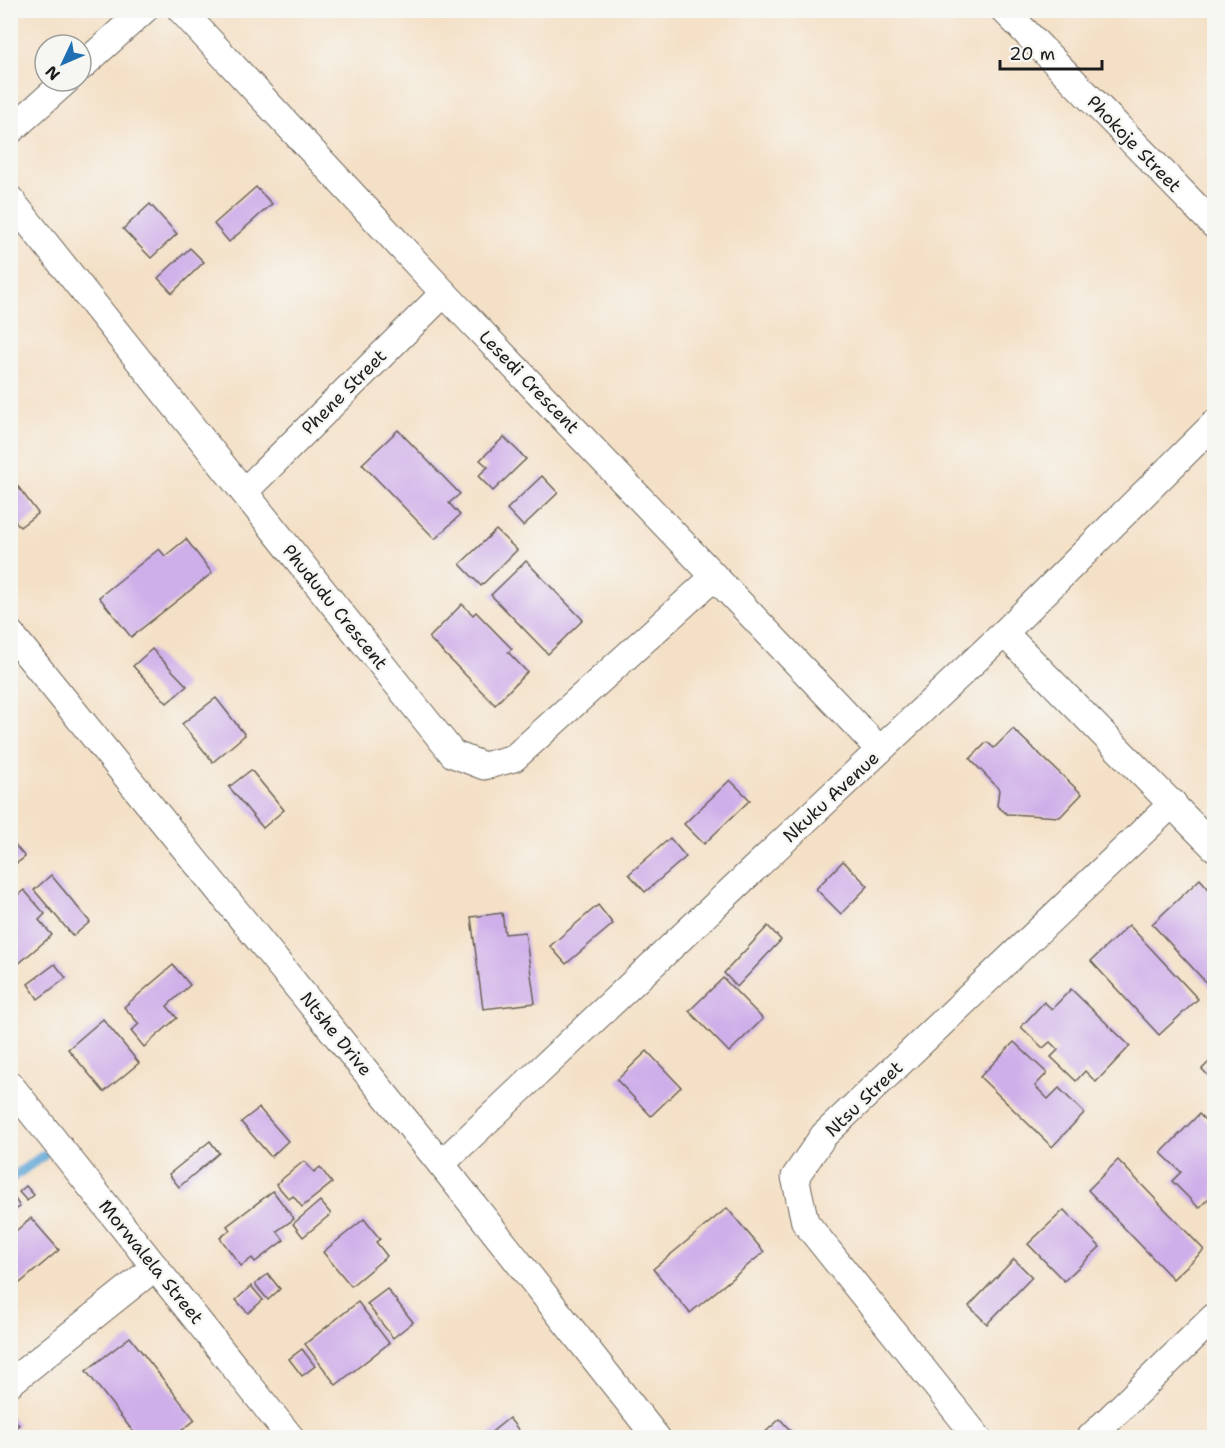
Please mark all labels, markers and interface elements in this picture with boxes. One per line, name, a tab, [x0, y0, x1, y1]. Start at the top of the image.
north arrow	[33, 33, 93, 93]
scale bar	[1000, 33, 1102, 71]
text: 20 m	[1009, 42, 1055, 66]
text: N	[41, 61, 65, 85]
street label: Phokoje Street	[1082, 90, 1186, 198]
street label: Lesedi Crescent	[474, 325, 584, 439]
street label: Phene Street	[296, 344, 392, 440]
street label: Phududu Crescent	[277, 539, 393, 675]
street label: Nkuku Avenue	[778, 746, 884, 848]
street label: Ntshe Drive	[295, 987, 377, 1081]
street label: Ntsu Street	[820, 1056, 908, 1142]
street label: Morwalela Street	[93, 1195, 209, 1329]

